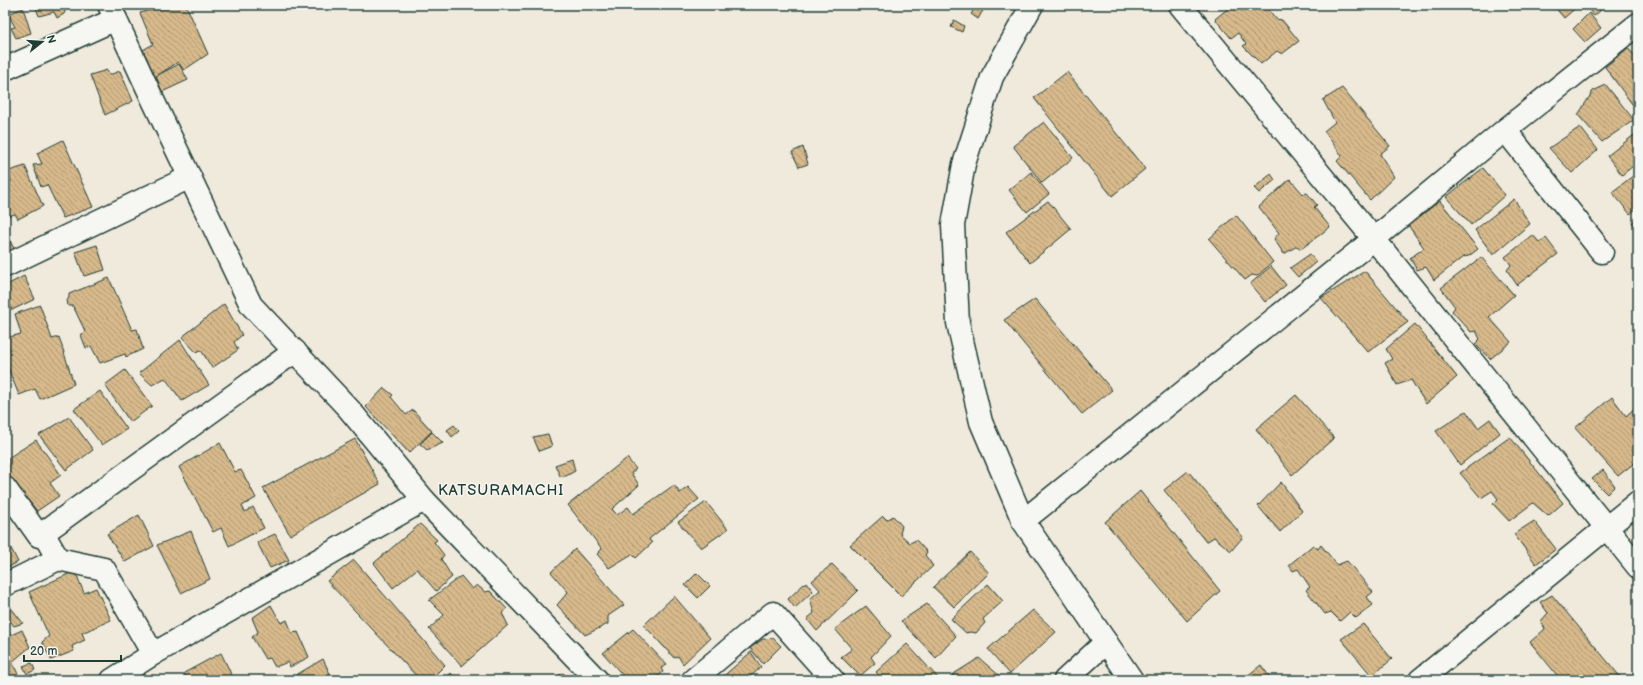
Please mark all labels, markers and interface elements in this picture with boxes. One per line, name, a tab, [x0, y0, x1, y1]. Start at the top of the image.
north arrow	[22, 22, 62, 62]
text: N	[44, 33, 59, 45]
district label: KATSURAMACHI	[438, 481, 564, 500]
scale bar	[24, 637, 121, 663]
text: 20 m	[30, 644, 57, 659]

